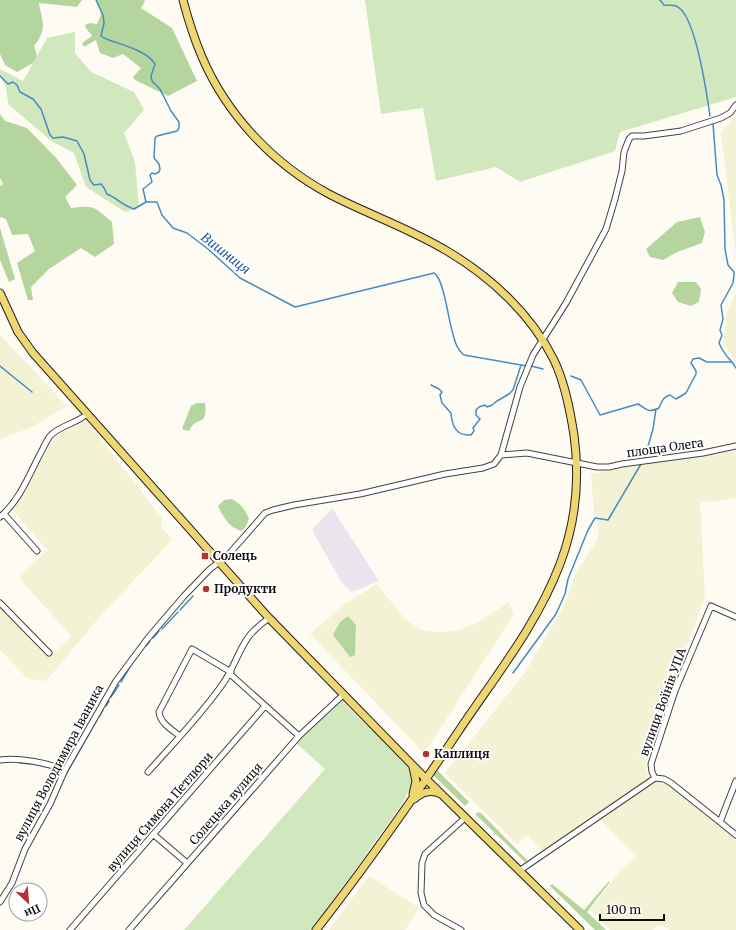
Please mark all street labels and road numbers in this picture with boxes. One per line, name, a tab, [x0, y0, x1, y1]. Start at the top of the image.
street label: площа Олега	[626, 435, 705, 460]
street label: вулиця Воїнів УПА	[636, 645, 689, 758]
street label: вулиця Володимира Іваника	[11, 681, 107, 844]
street label: вулиця Симона Петлюри	[104, 749, 216, 875]
street label: Солецька вулиця	[186, 760, 265, 848]

